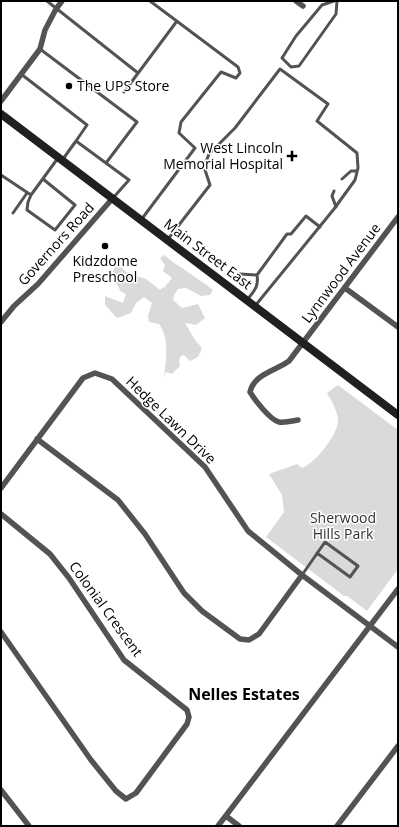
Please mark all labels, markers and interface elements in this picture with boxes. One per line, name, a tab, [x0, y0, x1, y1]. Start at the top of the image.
place label: The UPS Store	[77, 76, 170, 95]
marker: The UPS Store	[64, 81, 74, 91]
place label: West Lincoln Memorial Hospital	[163, 138, 283, 173]
marker: West Lincoln Memorial Hospital	[286, 150, 298, 162]
street label: Governors Road	[13, 198, 98, 289]
street label: Main Street East	[160, 214, 256, 293]
street label: Lynnwood Avenue	[297, 219, 384, 326]
marker: Kidzdome Preschool	[100, 241, 110, 251]
place label: Kidzdome Preschool	[72, 251, 138, 286]
street label: Hedge Lawn Drive	[122, 372, 221, 468]
park label: Sherwood Hills Park	[310, 508, 376, 543]
street label: Colonial Crescent	[65, 557, 147, 660]
district label: Nelles Estates	[188, 683, 300, 705]

